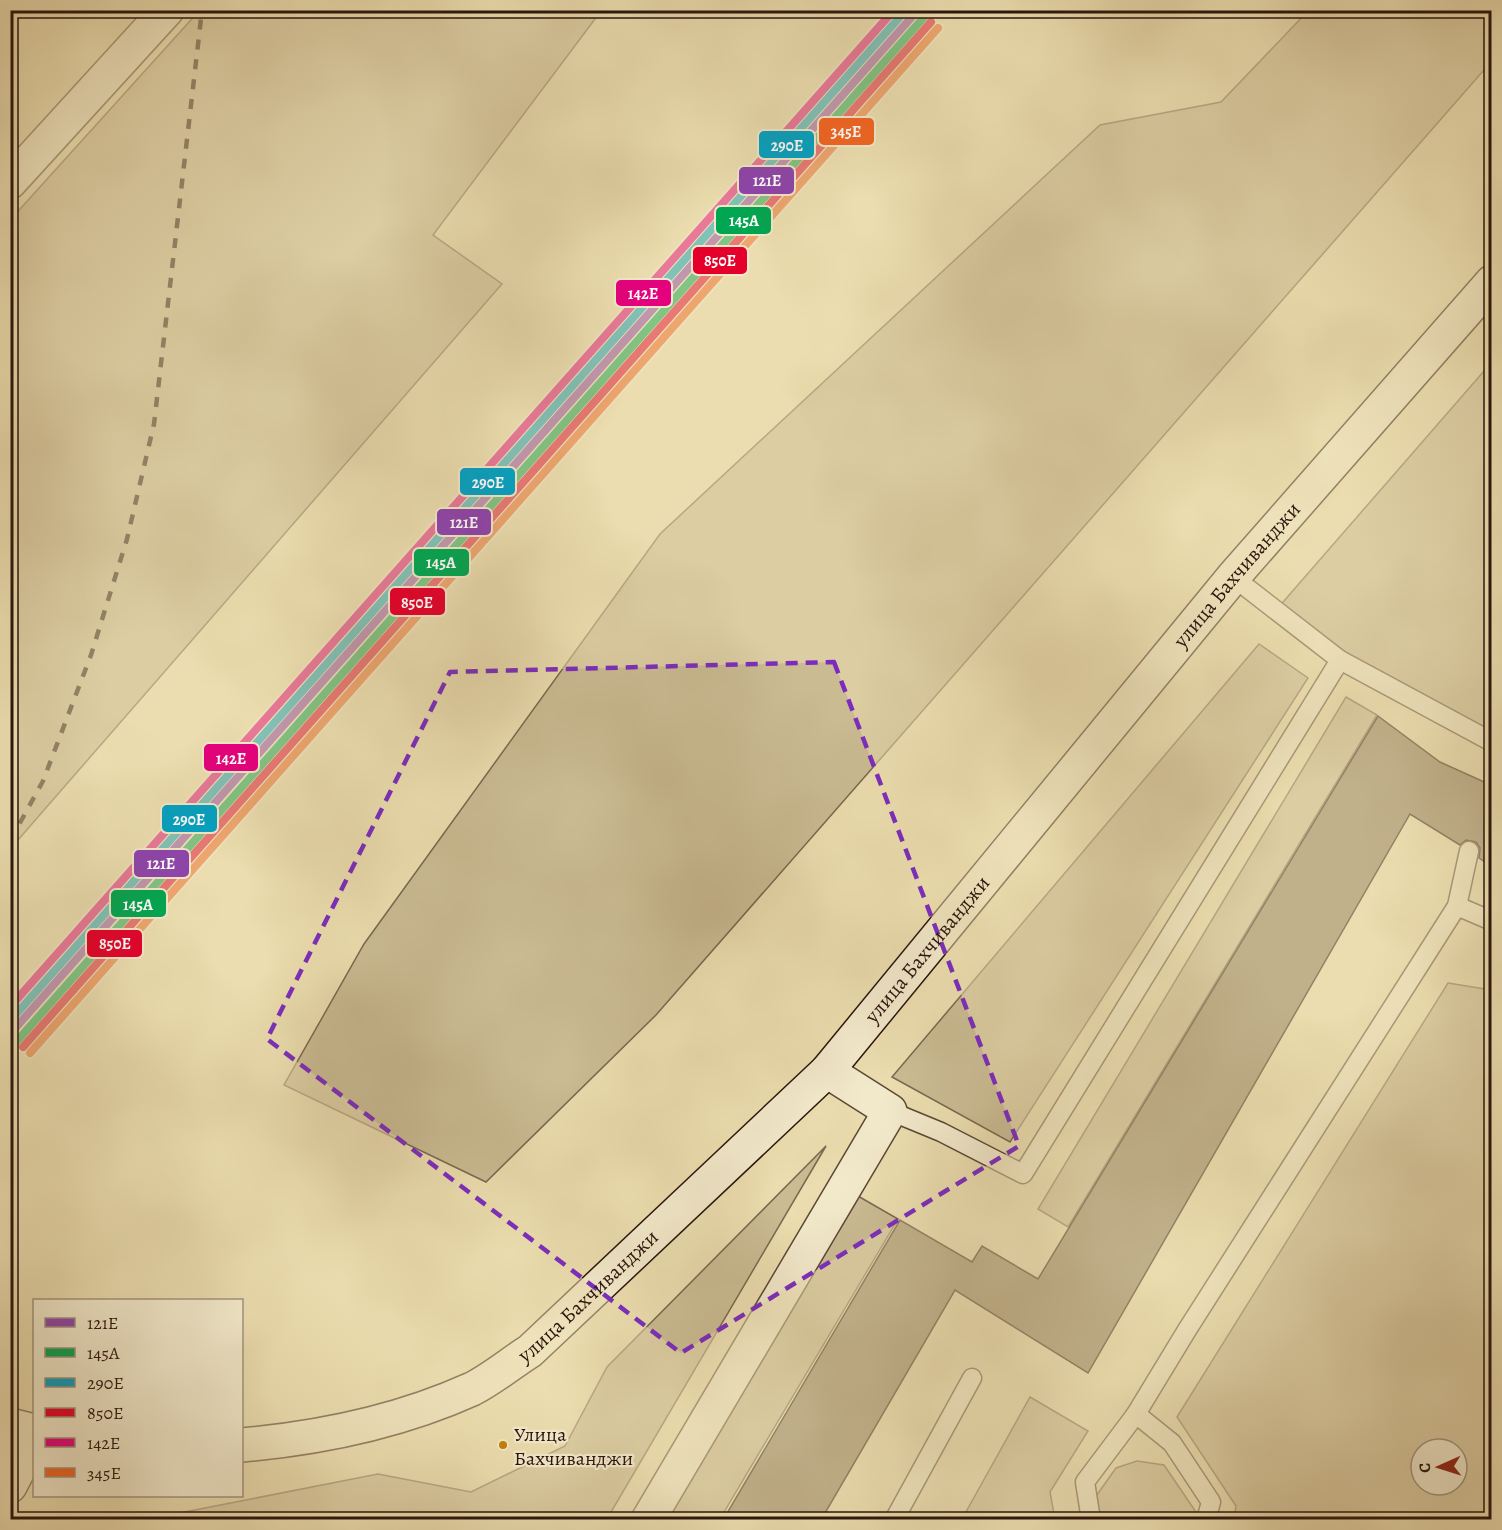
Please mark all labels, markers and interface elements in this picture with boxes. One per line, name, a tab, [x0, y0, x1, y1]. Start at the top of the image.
line badge: 345Е	[818, 117, 875, 146]
text: 345Е	[831, 121, 861, 143]
line badge: 290Е	[758, 130, 815, 159]
text: 290Е	[771, 135, 803, 157]
line badge: 121Е	[738, 166, 795, 195]
text: 121Е	[753, 170, 781, 192]
line badge: 145А	[715, 206, 772, 235]
text: 145А	[729, 210, 760, 232]
line badge: 850Е	[692, 246, 748, 275]
text: 850Е	[704, 250, 736, 272]
line badge: 142Е	[615, 279, 672, 307]
text: 142Е	[628, 283, 658, 305]
line badge: 290Е	[459, 467, 516, 496]
text: 290Е	[472, 472, 504, 494]
street label: улица Бахчиванджи	[1166, 496, 1307, 654]
line badge: 121Е	[436, 508, 492, 536]
text: 121Е	[450, 512, 478, 534]
line badge: 145А	[413, 548, 470, 577]
text: 145А	[426, 552, 457, 574]
line badge: 850Е	[389, 587, 446, 616]
text: 850Е	[401, 592, 433, 614]
line badge: 142Е	[203, 743, 259, 772]
text: 142Е	[216, 748, 246, 770]
line badge: 290Е	[161, 804, 218, 833]
text: 290Е	[173, 809, 205, 831]
line badge: 121Е	[133, 849, 190, 878]
text: 121Е	[147, 853, 175, 875]
street label: улица Бахчиванджи	[858, 870, 996, 1030]
line badge: 145А	[110, 889, 167, 918]
text: 145А	[123, 894, 154, 916]
line badge: 850Е	[86, 929, 143, 958]
text: 850Е	[99, 933, 131, 955]
street label: улица Бахчиванджи	[512, 1223, 664, 1370]
legend	[33, 1299, 243, 1497]
text: 121Е	[87, 1311, 119, 1335]
text: 145А	[87, 1341, 120, 1365]
text: 290Е	[87, 1371, 124, 1395]
text: 850Е	[87, 1401, 124, 1425]
place label: Улица Бахчиванджи	[514, 1421, 633, 1472]
text: 142Е	[87, 1431, 121, 1455]
north arrow	[1409, 1437, 1469, 1497]
marker: Улица Бахчиванджи	[497, 1439, 509, 1451]
text: 345Е	[87, 1461, 121, 1485]
text: С	[1414, 1462, 1436, 1473]

